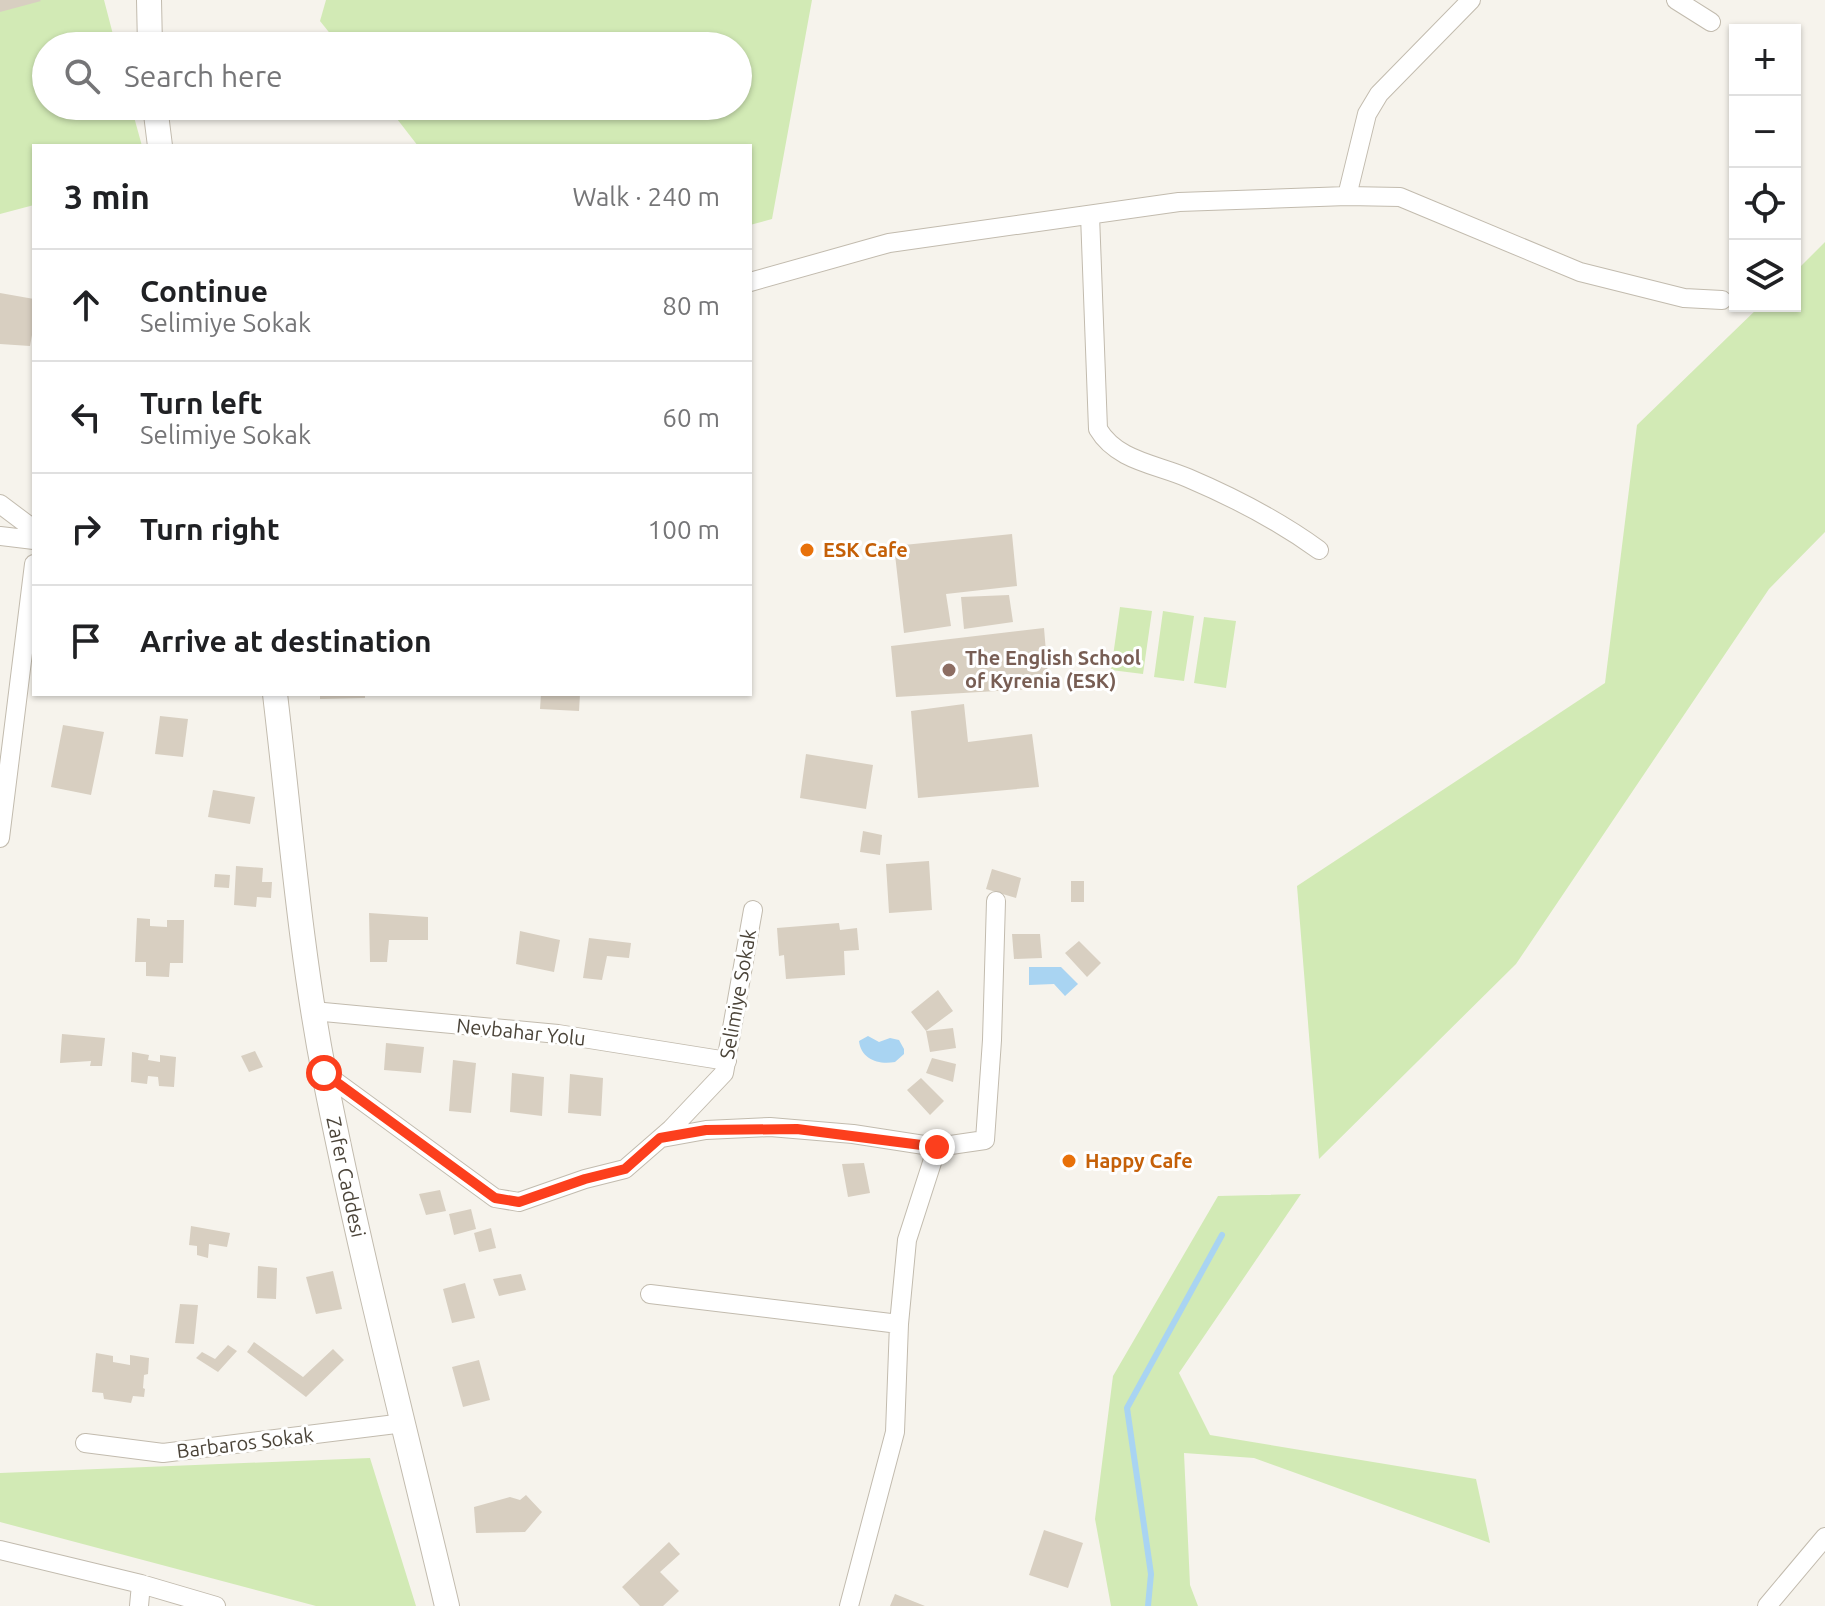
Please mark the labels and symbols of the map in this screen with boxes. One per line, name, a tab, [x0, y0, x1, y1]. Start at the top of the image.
place label: ESK Cafe	[823, 538, 908, 561]
marker: ESK Cafe	[798, 541, 816, 559]
place label: The English School of Kyrenia (ESK)	[965, 646, 1141, 692]
marker: The English School of Kyrenia (ESK)	[940, 661, 958, 679]
street label: Selimiye Sokak	[715, 927, 760, 1061]
street label: Nevbahar Yolu	[455, 1013, 587, 1050]
route start	[306, 1055, 342, 1091]
street label: Zafer Caddesi	[322, 1114, 371, 1239]
route end	[919, 1129, 955, 1165]
place label: Happy Cafe	[1085, 1149, 1193, 1172]
marker: Happy Cafe	[1060, 1152, 1078, 1170]
street label: Barbaros Sokak	[175, 1423, 315, 1462]

